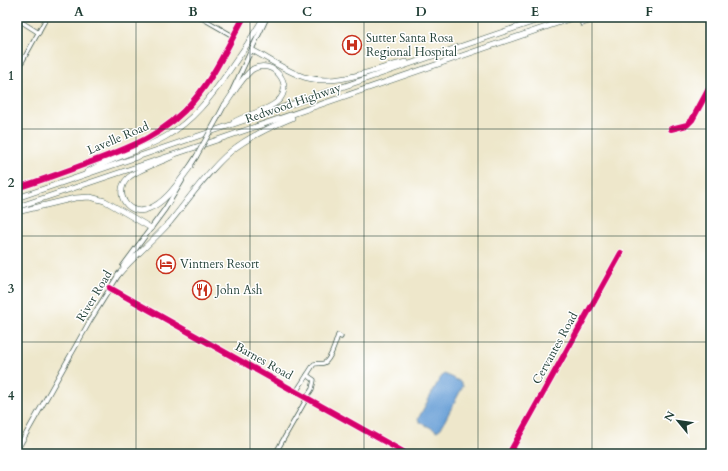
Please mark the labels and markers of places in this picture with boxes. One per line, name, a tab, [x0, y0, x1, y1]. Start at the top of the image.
place label: Sutter Santa Rosa Regional Hospital	[366, 30, 457, 60]
hospital icon: Sutter Santa Rosa Regional Hospital	[341, 34, 363, 56]
hotel icon: Vintners Resort	[155, 253, 177, 275]
place label: Vintners Resort	[180, 256, 259, 272]
restaurant icon: John Ash	[191, 279, 213, 301]
place label: John Ash	[214, 282, 263, 298]

